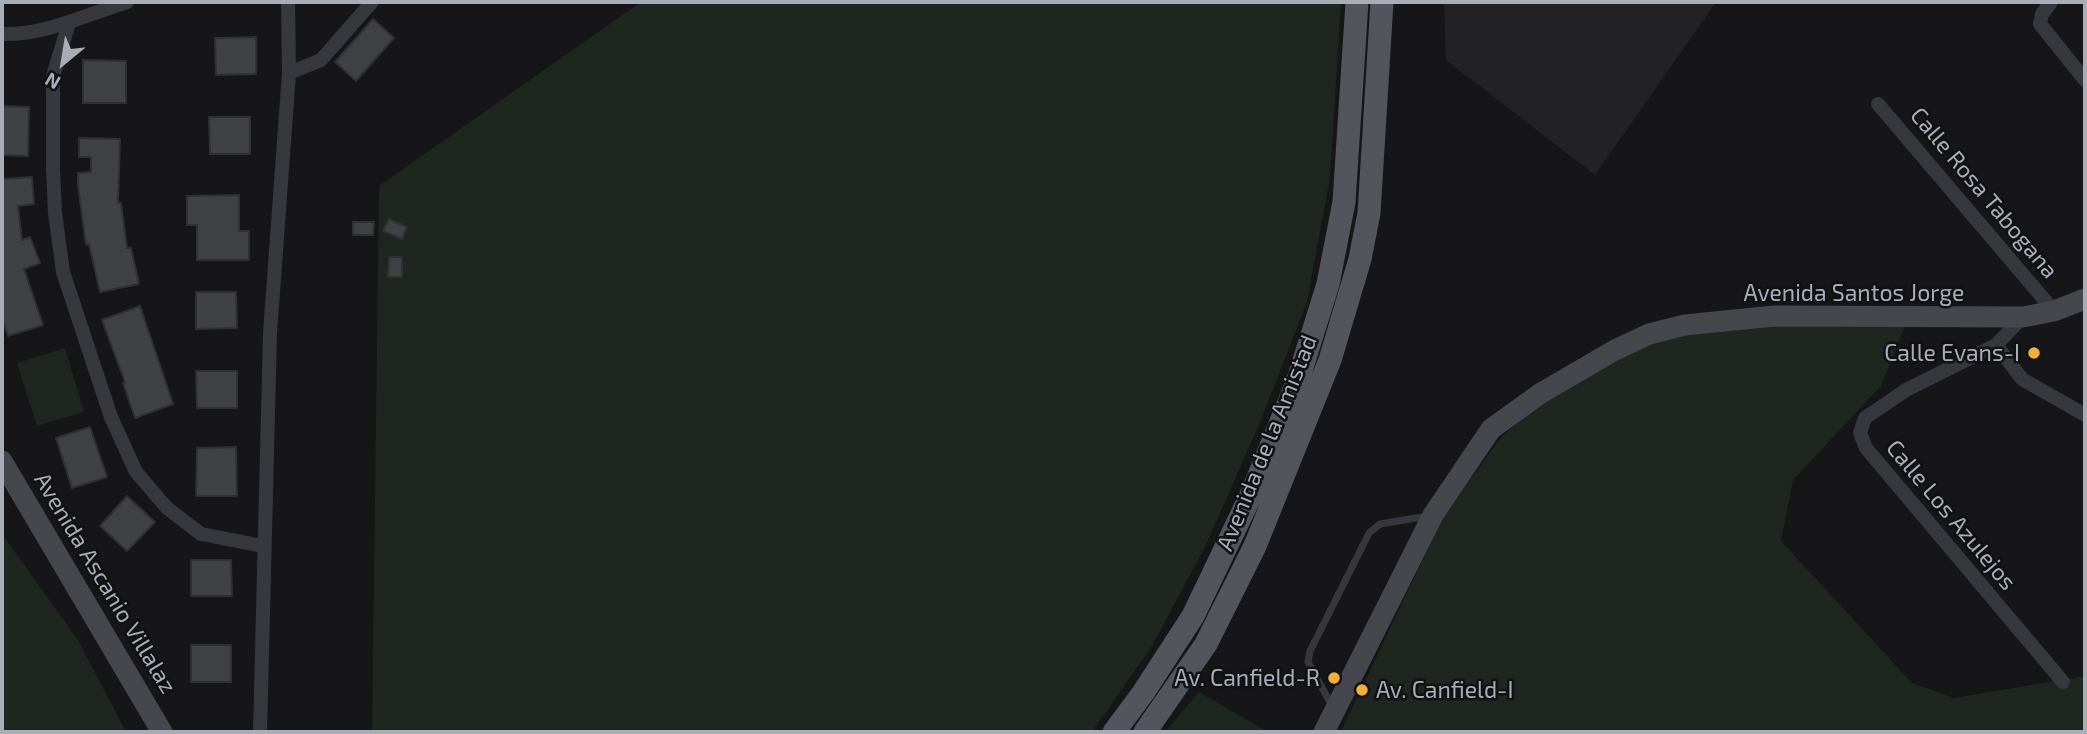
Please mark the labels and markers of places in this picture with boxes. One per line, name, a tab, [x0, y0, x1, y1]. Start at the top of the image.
place label: Calle Evans-I	[1884, 339, 2020, 367]
marker: Calle Evans-I	[2026, 345, 2042, 361]
place label: Av. Canfield-R	[1174, 664, 1320, 692]
marker: Av. Canfield-R	[1326, 670, 1342, 686]
place label: Av. Canfield-I	[1376, 676, 1513, 704]
marker: Av. Canfield-I	[1354, 682, 1370, 698]

